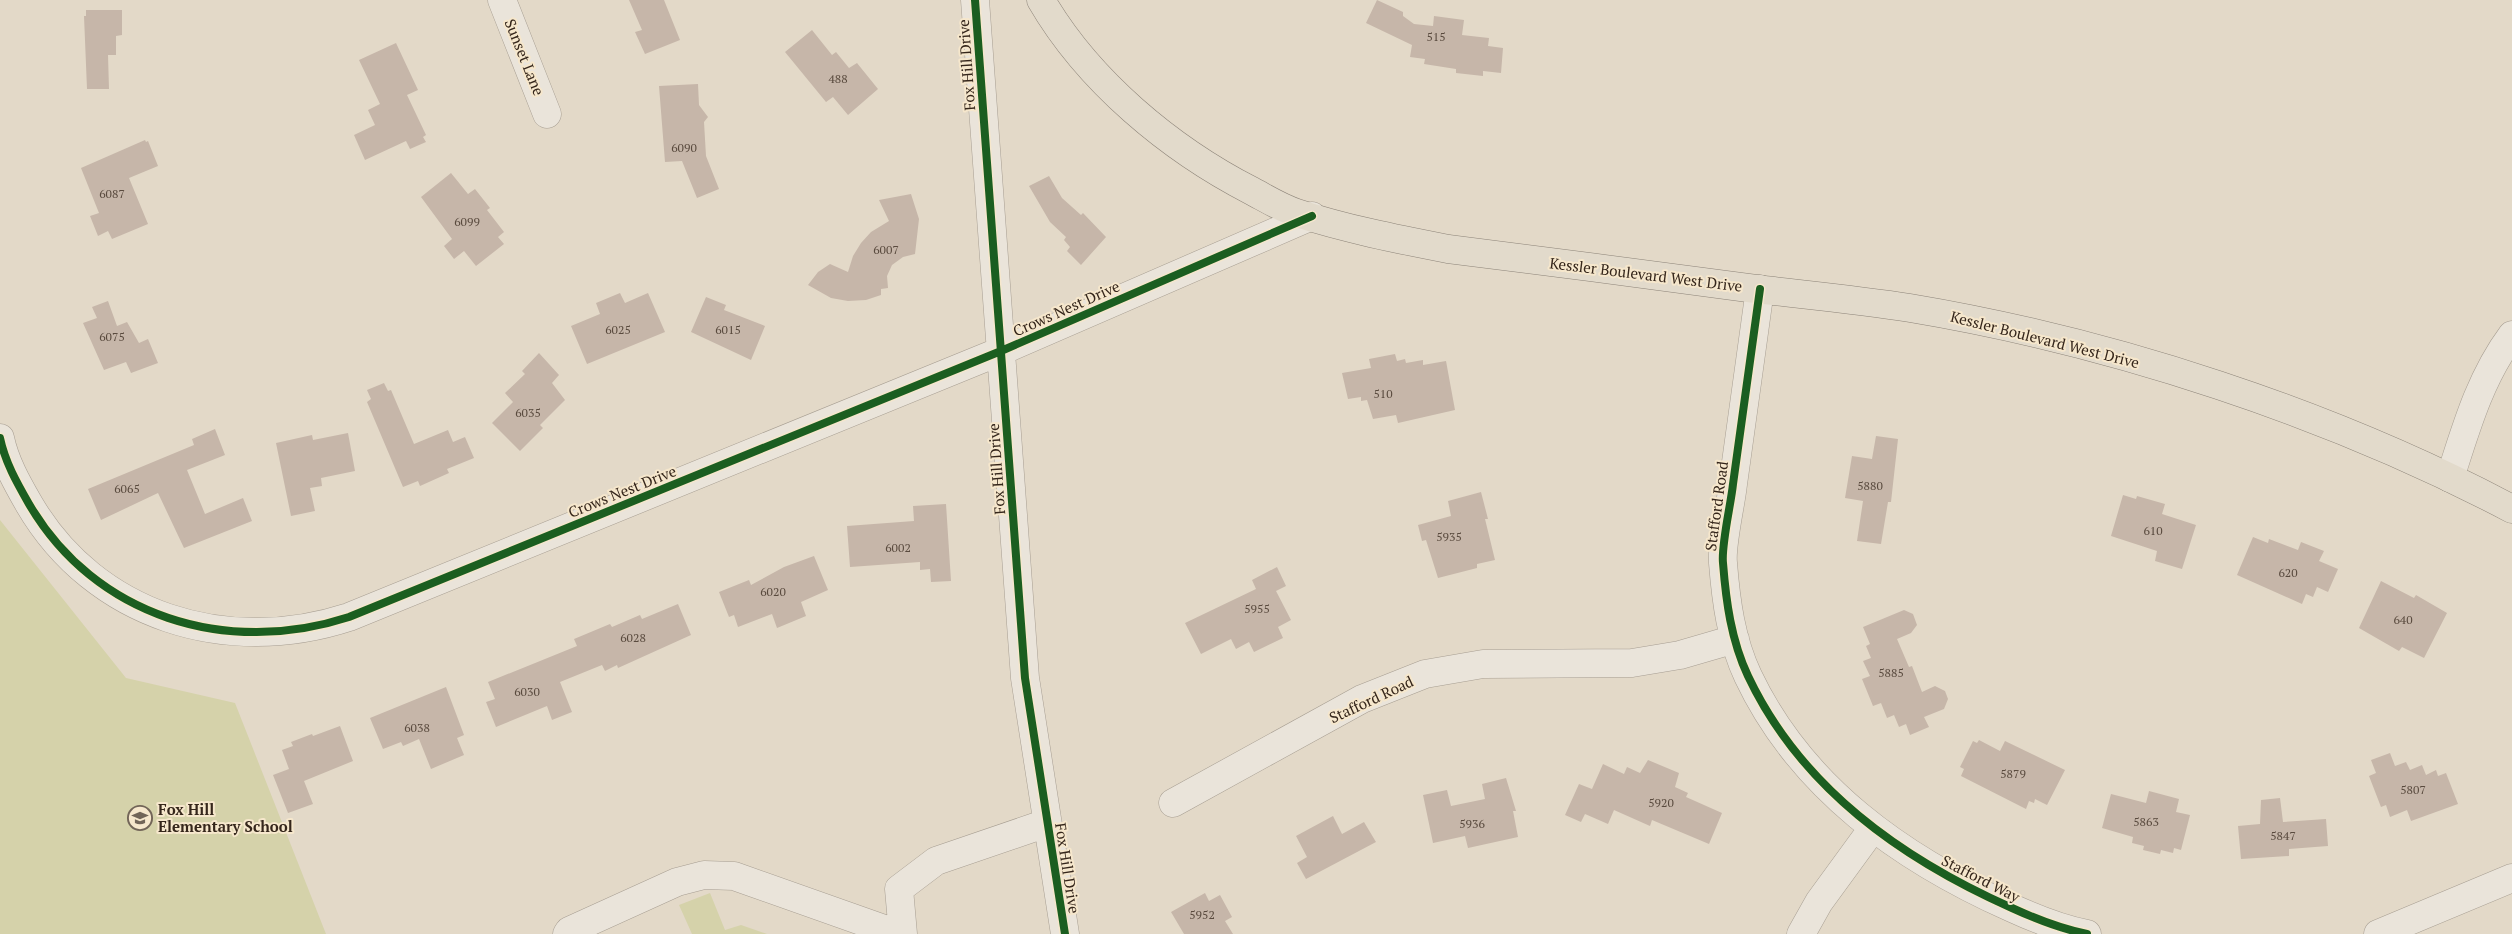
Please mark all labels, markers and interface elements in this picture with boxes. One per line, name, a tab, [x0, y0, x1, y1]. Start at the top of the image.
street label: Sunset Lane	[501, 16, 549, 98]
street label: Fox Hill Drive	[953, 19, 979, 111]
house number: 515	[1426, 29, 1446, 44]
house number: 488	[828, 71, 848, 86]
house number: 6090	[671, 140, 697, 155]
house number: 6087	[99, 186, 125, 201]
house number: 6099	[454, 214, 480, 229]
house number: 6007	[873, 242, 899, 257]
street label: Kessler Boulevard West Drive	[1549, 252, 1743, 296]
street label: Crows Nest Drive	[1010, 276, 1122, 340]
street label: Kessler Boulevard West Drive	[1949, 306, 2141, 372]
house number: 6025	[605, 322, 631, 337]
house number: 6015	[715, 322, 741, 337]
house number: 6075	[99, 329, 125, 344]
house number: 510	[1373, 386, 1393, 401]
house number: 6035	[515, 405, 541, 420]
street label: Fox Hill Drive	[983, 423, 1009, 515]
street label: Crows Nest Drive	[565, 460, 679, 522]
street label: Stafford Road	[1700, 460, 1732, 552]
house number: 5880	[1857, 478, 1883, 493]
house number: 6065	[114, 481, 140, 496]
house number: 610	[2143, 523, 2163, 538]
house number: 5935	[1436, 529, 1462, 544]
house number: 6002	[885, 540, 911, 555]
house number: 620	[2278, 565, 2298, 580]
house number: 6020	[760, 584, 786, 599]
house number: 5955	[1244, 601, 1270, 616]
house number: 640	[2393, 612, 2413, 627]
house number: 6028	[620, 630, 646, 645]
house number: 5885	[1878, 665, 1904, 680]
street label: Stafford Road	[1326, 671, 1416, 727]
house number: 6030	[514, 684, 540, 699]
house number: 6038	[404, 720, 430, 735]
house number: 5879	[2000, 766, 2026, 781]
house number: 5807	[2400, 782, 2426, 797]
house number: 5920	[1648, 795, 1674, 810]
place label: Fox Hill Elementary School	[158, 799, 293, 836]
school or university icon: Fox Hill Elementary School	[127, 805, 153, 831]
house number: 5863	[2133, 814, 2159, 829]
house number: 5936	[1459, 816, 1485, 831]
street label: Fox Hill Drive	[1051, 821, 1085, 915]
house number: 5847	[2270, 828, 2296, 843]
street label: Stafford Way	[1938, 850, 2024, 906]
house number: 5952	[1189, 907, 1215, 922]

